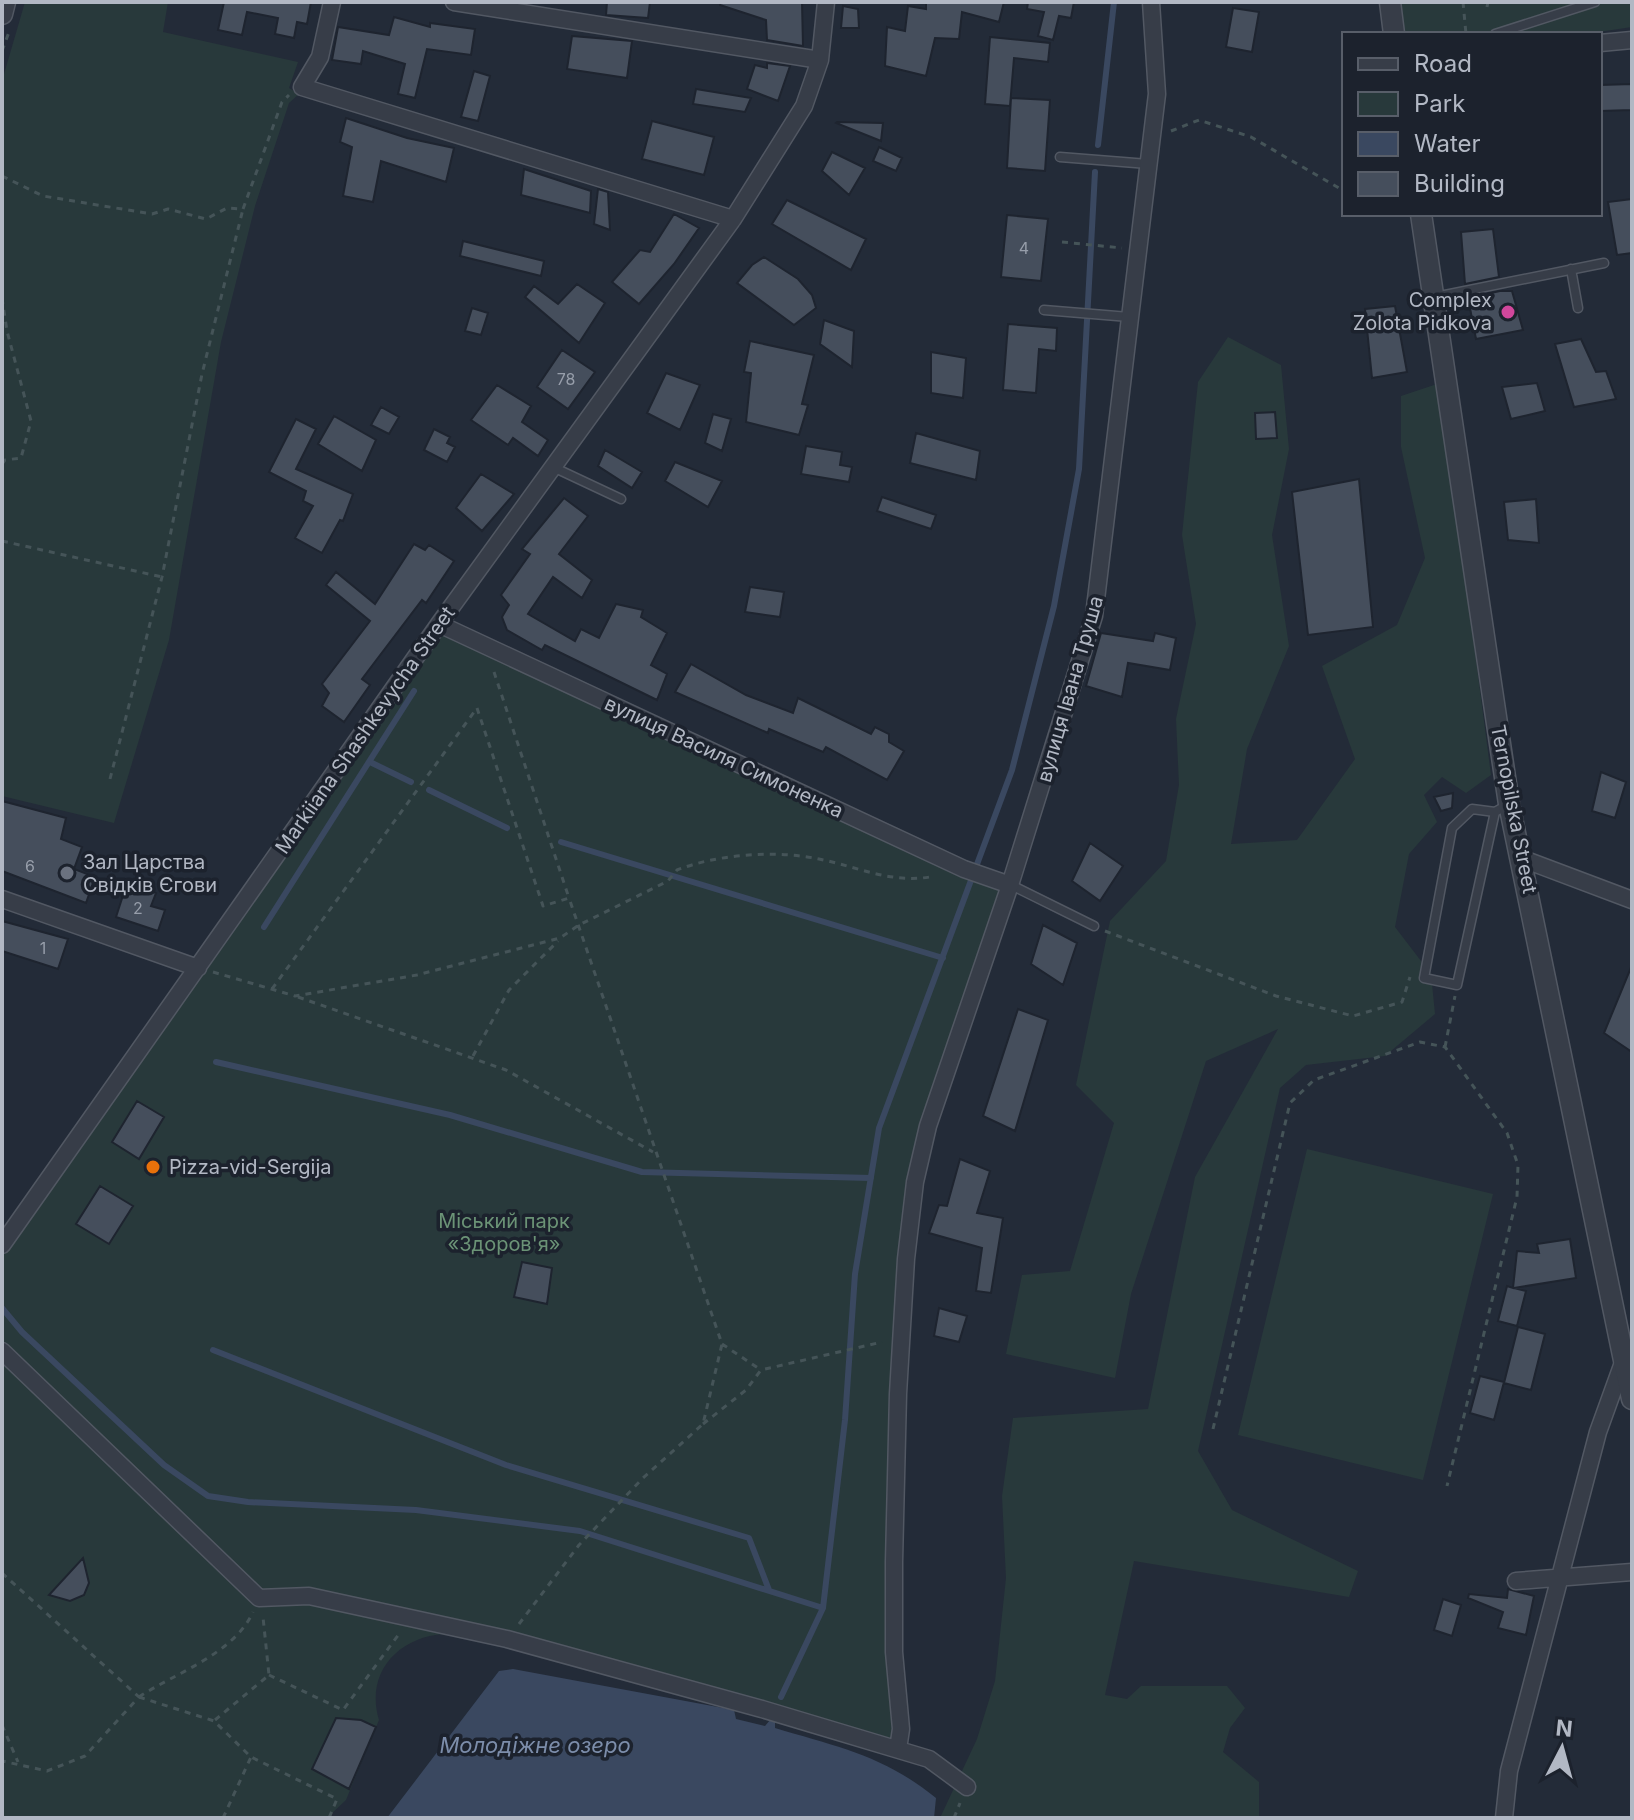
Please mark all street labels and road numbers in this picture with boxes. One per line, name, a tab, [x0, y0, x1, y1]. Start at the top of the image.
street label: вулиця Івана Труша	[1032, 593, 1108, 785]
street label: Markiiana Shashkevycha Street	[270, 601, 460, 858]
street label: вулиця Василя Симоненка	[601, 691, 847, 823]
street label: Ternopilska Street	[1486, 723, 1542, 896]

